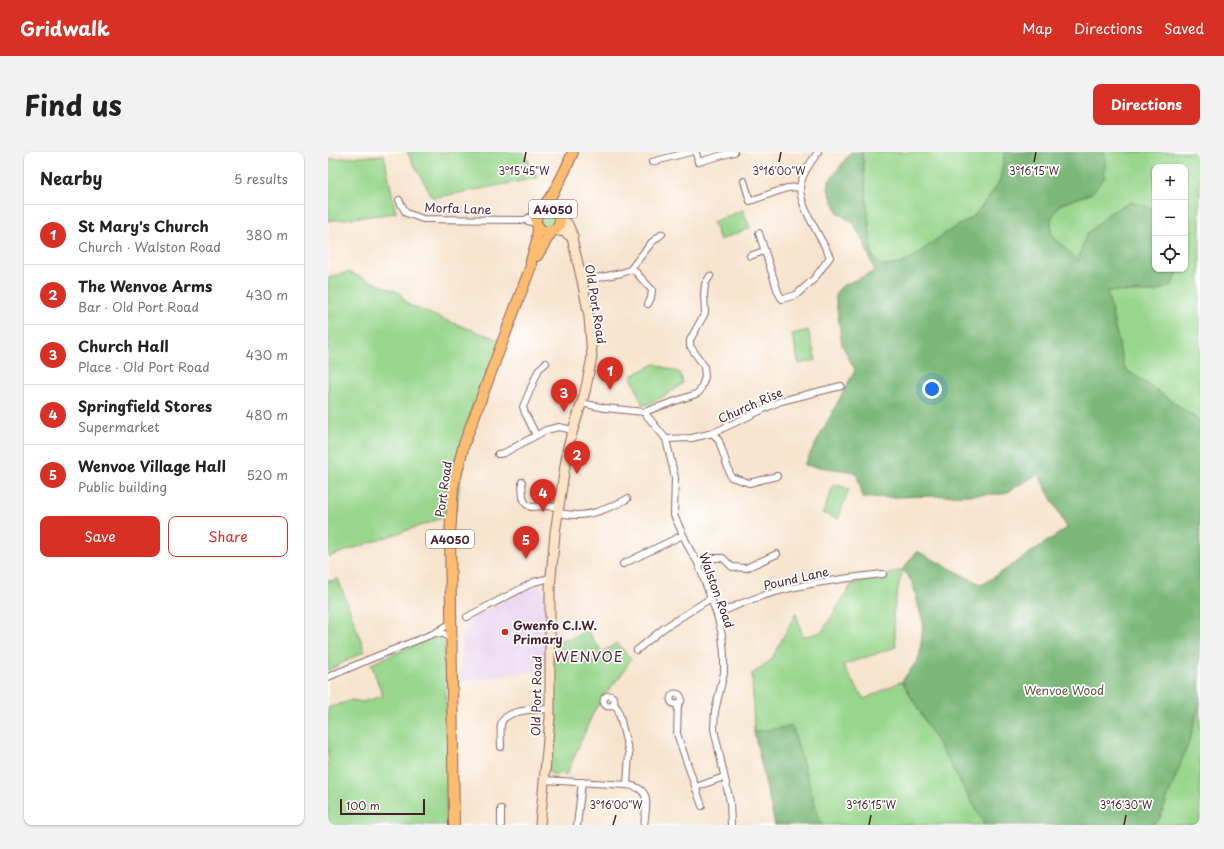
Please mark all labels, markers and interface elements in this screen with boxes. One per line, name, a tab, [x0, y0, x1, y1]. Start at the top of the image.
text: Gridwalk	[20, 14, 110, 42]
text: Map	[1022, 18, 1052, 39]
text: Directions	[1074, 18, 1142, 39]
text: Saved	[1164, 18, 1204, 39]
text: Find us	[24, 83, 122, 126]
button: Directions	[1093, 84, 1200, 125]
text: 3°15'45"W	[499, 163, 550, 178]
text: 3°16'00"W	[752, 163, 806, 178]
text: 3°16'15"W	[1009, 163, 1060, 178]
map controls	[1152, 164, 1188, 272]
button: +	[1152, 164, 1188, 200]
text: Nearby	[40, 165, 102, 191]
text: 5 results	[234, 169, 288, 188]
street label: Morfa Lane	[424, 198, 492, 218]
road number: A4050	[529, 200, 577, 218]
button: −	[1152, 200, 1188, 236]
text: St Mary's Church	[78, 214, 209, 237]
text: 1	[50, 225, 56, 244]
text: 380 m	[245, 225, 288, 244]
button: locate	[1152, 236, 1188, 272]
text: Church · Walston Road	[78, 237, 221, 256]
street label: Old Port Road	[581, 263, 611, 345]
text: The Wenvoe Arms	[78, 274, 212, 297]
text: 2	[48, 285, 58, 304]
text: 430 m	[246, 285, 288, 304]
text: Bar · Old Port Road	[78, 297, 199, 316]
text: Church Hall	[78, 334, 169, 357]
text: 3	[49, 345, 57, 364]
text: 430 m	[246, 345, 288, 364]
text: Place · Old Port Road	[78, 357, 210, 376]
pin: 1	[597, 357, 623, 390]
pin: 3	[551, 379, 577, 412]
your location	[922, 379, 942, 399]
street label: Church Rise	[715, 383, 785, 427]
text: Springfield Stores	[78, 394, 212, 417]
text: 4	[49, 405, 57, 424]
text: 480 m	[246, 405, 288, 424]
text: Supermarket	[78, 417, 160, 436]
pin: 2	[564, 441, 590, 474]
text: Wenvoe Village Hall	[78, 454, 226, 477]
street label: Port Road	[430, 460, 456, 518]
text: 5	[49, 465, 57, 484]
text: 520 m	[246, 465, 288, 484]
text: Public building	[78, 477, 167, 496]
pin: 4	[530, 479, 556, 512]
button: Save	[40, 516, 160, 557]
button: Share	[168, 516, 288, 557]
pin: 5	[513, 526, 539, 559]
road number: A4050	[426, 530, 474, 548]
street label: Walston Road	[695, 550, 739, 630]
street label: Pound Lane	[761, 562, 831, 594]
place label: Gwenfo C.I.W. Primary	[513, 616, 597, 648]
marker: Gwenfo C.I.W. Primary	[500, 627, 510, 637]
district label: WENVOE	[554, 646, 624, 667]
street label: Old Port Road	[526, 656, 546, 736]
park label: Wenvoe Wood	[1024, 681, 1104, 699]
scale bar	[340, 797, 425, 816]
text: 100 m	[346, 797, 380, 814]
text: 3°16'00"W	[589, 797, 643, 812]
text: 3°16'15"W	[846, 797, 897, 812]
text: 3°16'30"W	[1100, 797, 1153, 812]

